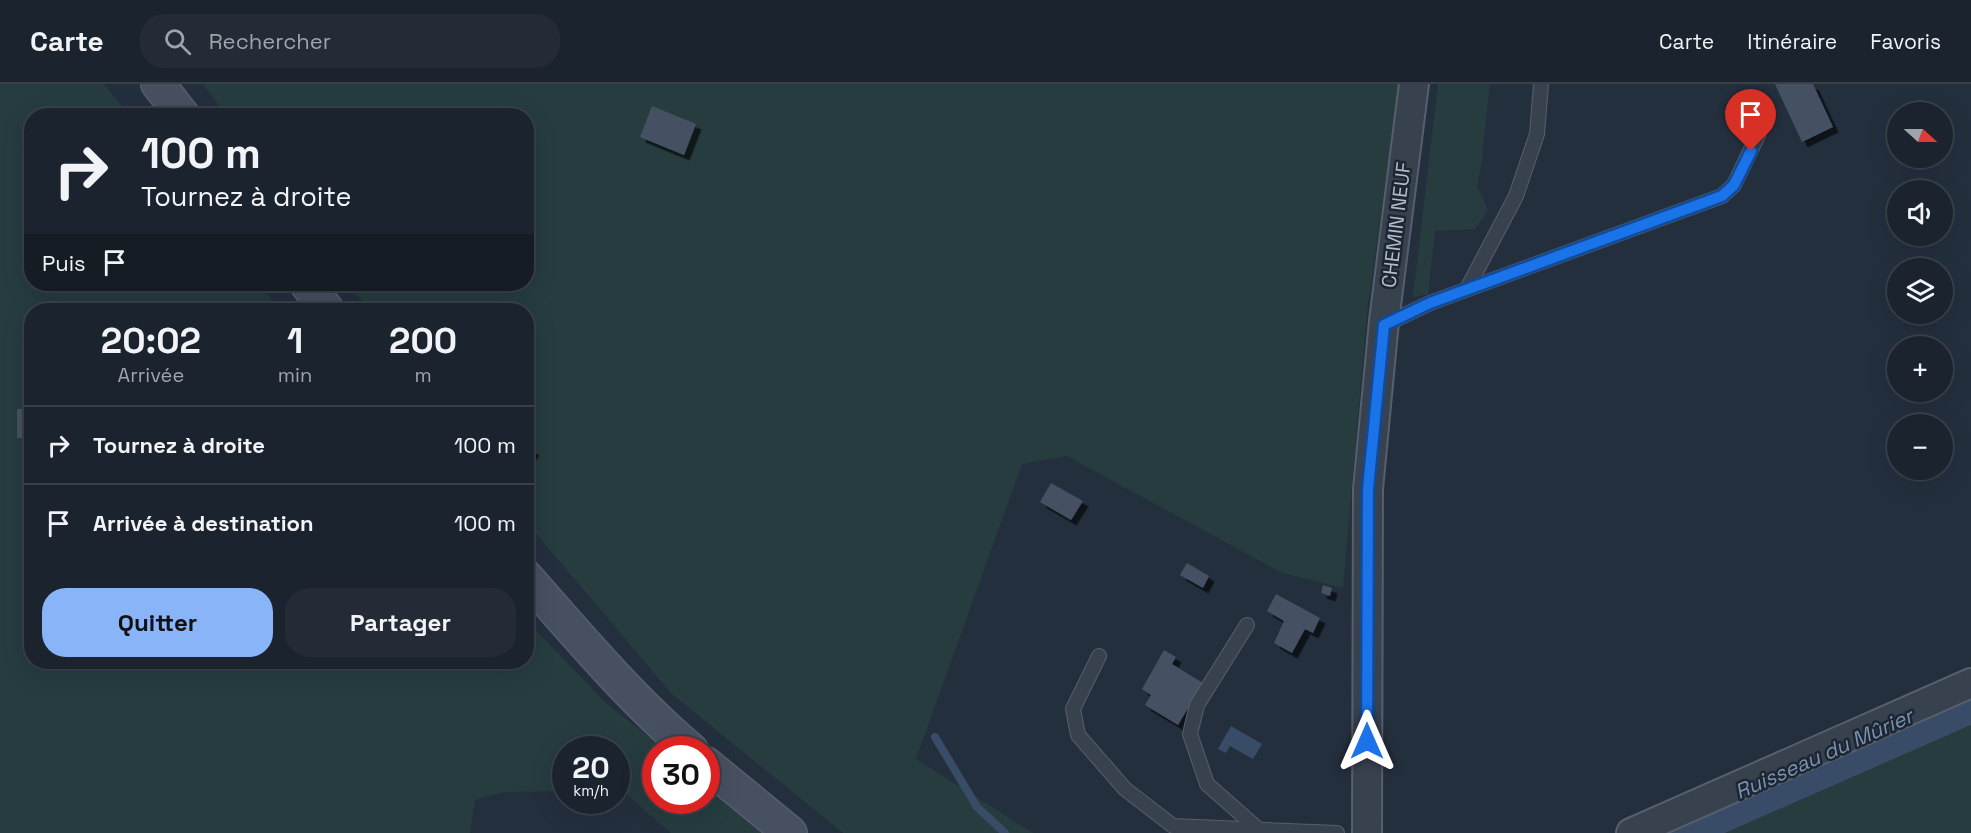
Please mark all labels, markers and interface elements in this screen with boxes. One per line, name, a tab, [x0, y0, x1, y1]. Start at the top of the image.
search box	[140, 14, 560, 68]
text: Carte	[30, 23, 104, 59]
icon: search	[161, 25, 194, 58]
text: Rechercher	[209, 27, 331, 55]
text: Carte	[1659, 28, 1714, 55]
text: Itinéraire	[1747, 28, 1837, 55]
text: Favoris	[1870, 28, 1941, 55]
pin	[1725, 89, 1776, 151]
icon: arrive	[1734, 98, 1767, 131]
north arrow	[1887, 102, 1953, 168]
map controls	[1887, 102, 1953, 480]
text: 100 m	[141, 127, 261, 180]
icon: right	[42, 132, 120, 210]
street label: CHEMIN NEUF	[1375, 160, 1417, 289]
text: Tournez à droite	[141, 179, 351, 214]
button: sound	[1887, 180, 1953, 246]
icon: arrive	[98, 246, 131, 279]
text: Puis	[42, 249, 86, 277]
button: layers	[1887, 258, 1953, 324]
text: 20:02	[101, 318, 201, 364]
text: 1	[287, 318, 303, 364]
text: 200	[389, 318, 457, 364]
button: +	[1887, 336, 1953, 402]
text: Arrivée	[118, 362, 184, 388]
text: min	[278, 362, 312, 388]
text: m	[414, 362, 432, 388]
button: −	[1887, 414, 1953, 480]
icon: right	[42, 429, 75, 462]
text: Tournez à droite	[93, 431, 265, 459]
text: 100 m	[454, 431, 516, 459]
icon: arrive	[42, 507, 75, 540]
text: Arrivée à destination	[93, 509, 314, 537]
text: 100 m	[454, 509, 516, 537]
button: Quitter	[42, 588, 273, 657]
button: Partager	[285, 588, 516, 657]
water label: Ruisseau du Mûrier	[1731, 701, 1919, 805]
position arrow	[1335, 709, 1399, 773]
speed limit sign: 30	[642, 736, 720, 814]
text: 20	[572, 748, 610, 787]
text: km/h	[573, 781, 609, 800]

